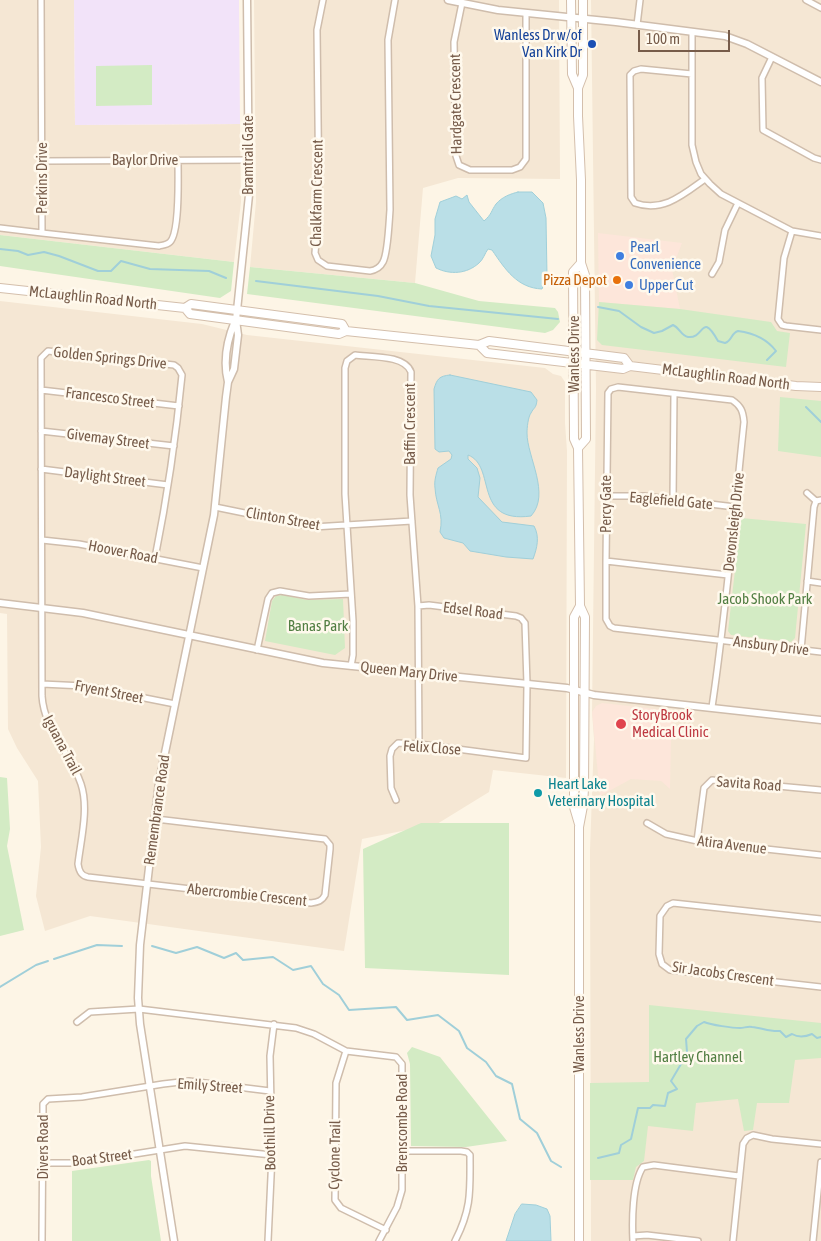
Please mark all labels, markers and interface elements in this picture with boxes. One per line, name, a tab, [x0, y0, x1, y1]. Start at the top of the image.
scale bar	[641, 20, 734, 52]
place label: Wanless Dr w/of Van Kirk Dr	[494, 26, 582, 61]
text: 100 m	[646, 30, 680, 47]
marker: Wanless Dr w/of Van Kirk Dr	[586, 38, 598, 50]
street label: Hardgate Crescent	[446, 54, 466, 154]
street label: Bramtrail Gate	[239, 115, 257, 195]
street label: Chalkfarm Crescent	[307, 139, 327, 247]
street label: Perkins Drive	[33, 142, 51, 214]
street label: Baylor Drive	[112, 151, 178, 169]
place label: Pearl Convenience	[630, 238, 701, 273]
marker: Pearl Convenience	[614, 250, 626, 262]
place label: Pizza Depot	[543, 271, 607, 289]
marker: Pizza Depot	[611, 274, 623, 286]
place label: Upper Cut	[639, 276, 694, 294]
marker: Upper Cut	[623, 279, 635, 291]
street label: McLaughlin Road North	[28, 282, 158, 314]
street label: Wanless Drive	[565, 315, 583, 393]
street label: Golden Springs Drive	[53, 343, 167, 373]
street label: McLaughlin Road North	[661, 360, 791, 394]
street label: Baffin Crescent	[401, 383, 419, 465]
street label: Francesco Street	[65, 384, 155, 412]
street label: Givemay Street	[66, 425, 150, 453]
street label: Daylight Street	[63, 463, 147, 491]
street label: Devonsleigh Drive	[720, 471, 748, 573]
street label: Percy Gate	[597, 475, 615, 533]
street label: Eaglefield Gate	[629, 488, 713, 514]
street label: Clinton Street	[245, 504, 321, 534]
street label: Hoover Road	[87, 536, 159, 568]
park label: Jacob Shook Park	[718, 590, 812, 608]
street label: Edsel Road	[442, 598, 504, 624]
park label: Banas Park	[288, 617, 348, 635]
street label: Ansbury Drive	[732, 632, 810, 660]
street label: Queen Mary Drive	[359, 658, 459, 686]
street label: Fryent Street	[73, 677, 145, 707]
place label: StoryBrook Medical Clinic	[632, 706, 708, 741]
street label: Iguana Trail	[39, 712, 85, 778]
marker: StoryBrook Medical Clinic	[614, 717, 628, 731]
street label: Felix Close	[403, 737, 461, 759]
street label: Remembrance Road	[140, 754, 174, 866]
street label: Savita Road	[716, 773, 782, 795]
place label: Heart Lake Veterinary Hospital	[548, 775, 654, 810]
marker: Heart Lake Veterinary Hospital	[532, 787, 544, 799]
street label: Atira Avenue	[696, 832, 768, 858]
street label: Abercrombie Crescent	[186, 880, 308, 910]
street label: Sir Jacobs Crescent	[671, 958, 775, 990]
street label: Wanless Drive	[570, 995, 588, 1073]
park label: Hartley Channel	[653, 1048, 743, 1066]
street label: Brenscombe Road	[393, 1074, 411, 1172]
street label: Emily Street	[177, 1075, 243, 1097]
street label: Boothill Drive	[260, 1095, 280, 1171]
street label: Divers Road	[34, 1114, 52, 1180]
street label: Cyclone Trail	[325, 1120, 345, 1190]
street label: Boat Street	[71, 1145, 133, 1171]

